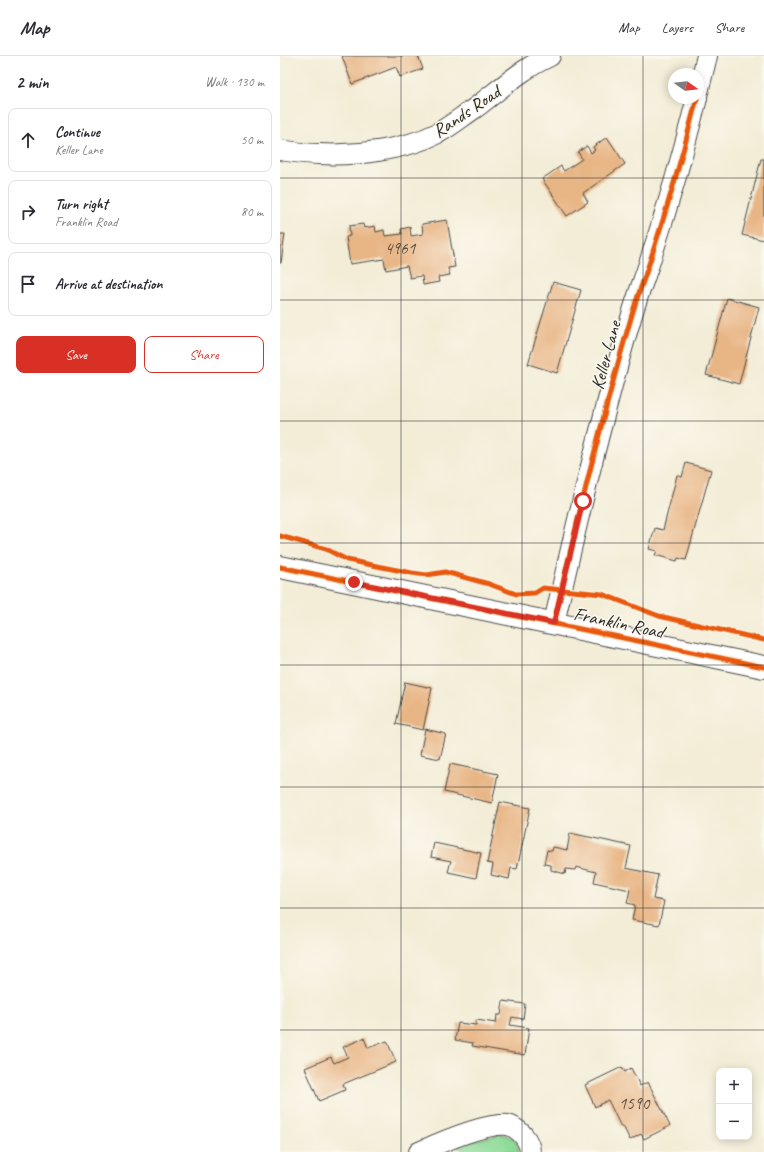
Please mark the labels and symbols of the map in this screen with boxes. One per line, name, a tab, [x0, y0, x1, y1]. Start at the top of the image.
north arrow	[668, 68, 704, 104]
street label: Rands Road	[428, 78, 508, 143]
house number: 4961	[385, 238, 417, 259]
street label: Keller Lane	[585, 317, 627, 392]
route start	[574, 492, 592, 510]
route end	[345, 573, 363, 591]
street label: Franklin Road	[572, 602, 668, 645]
house number: 1590	[619, 1093, 651, 1114]

